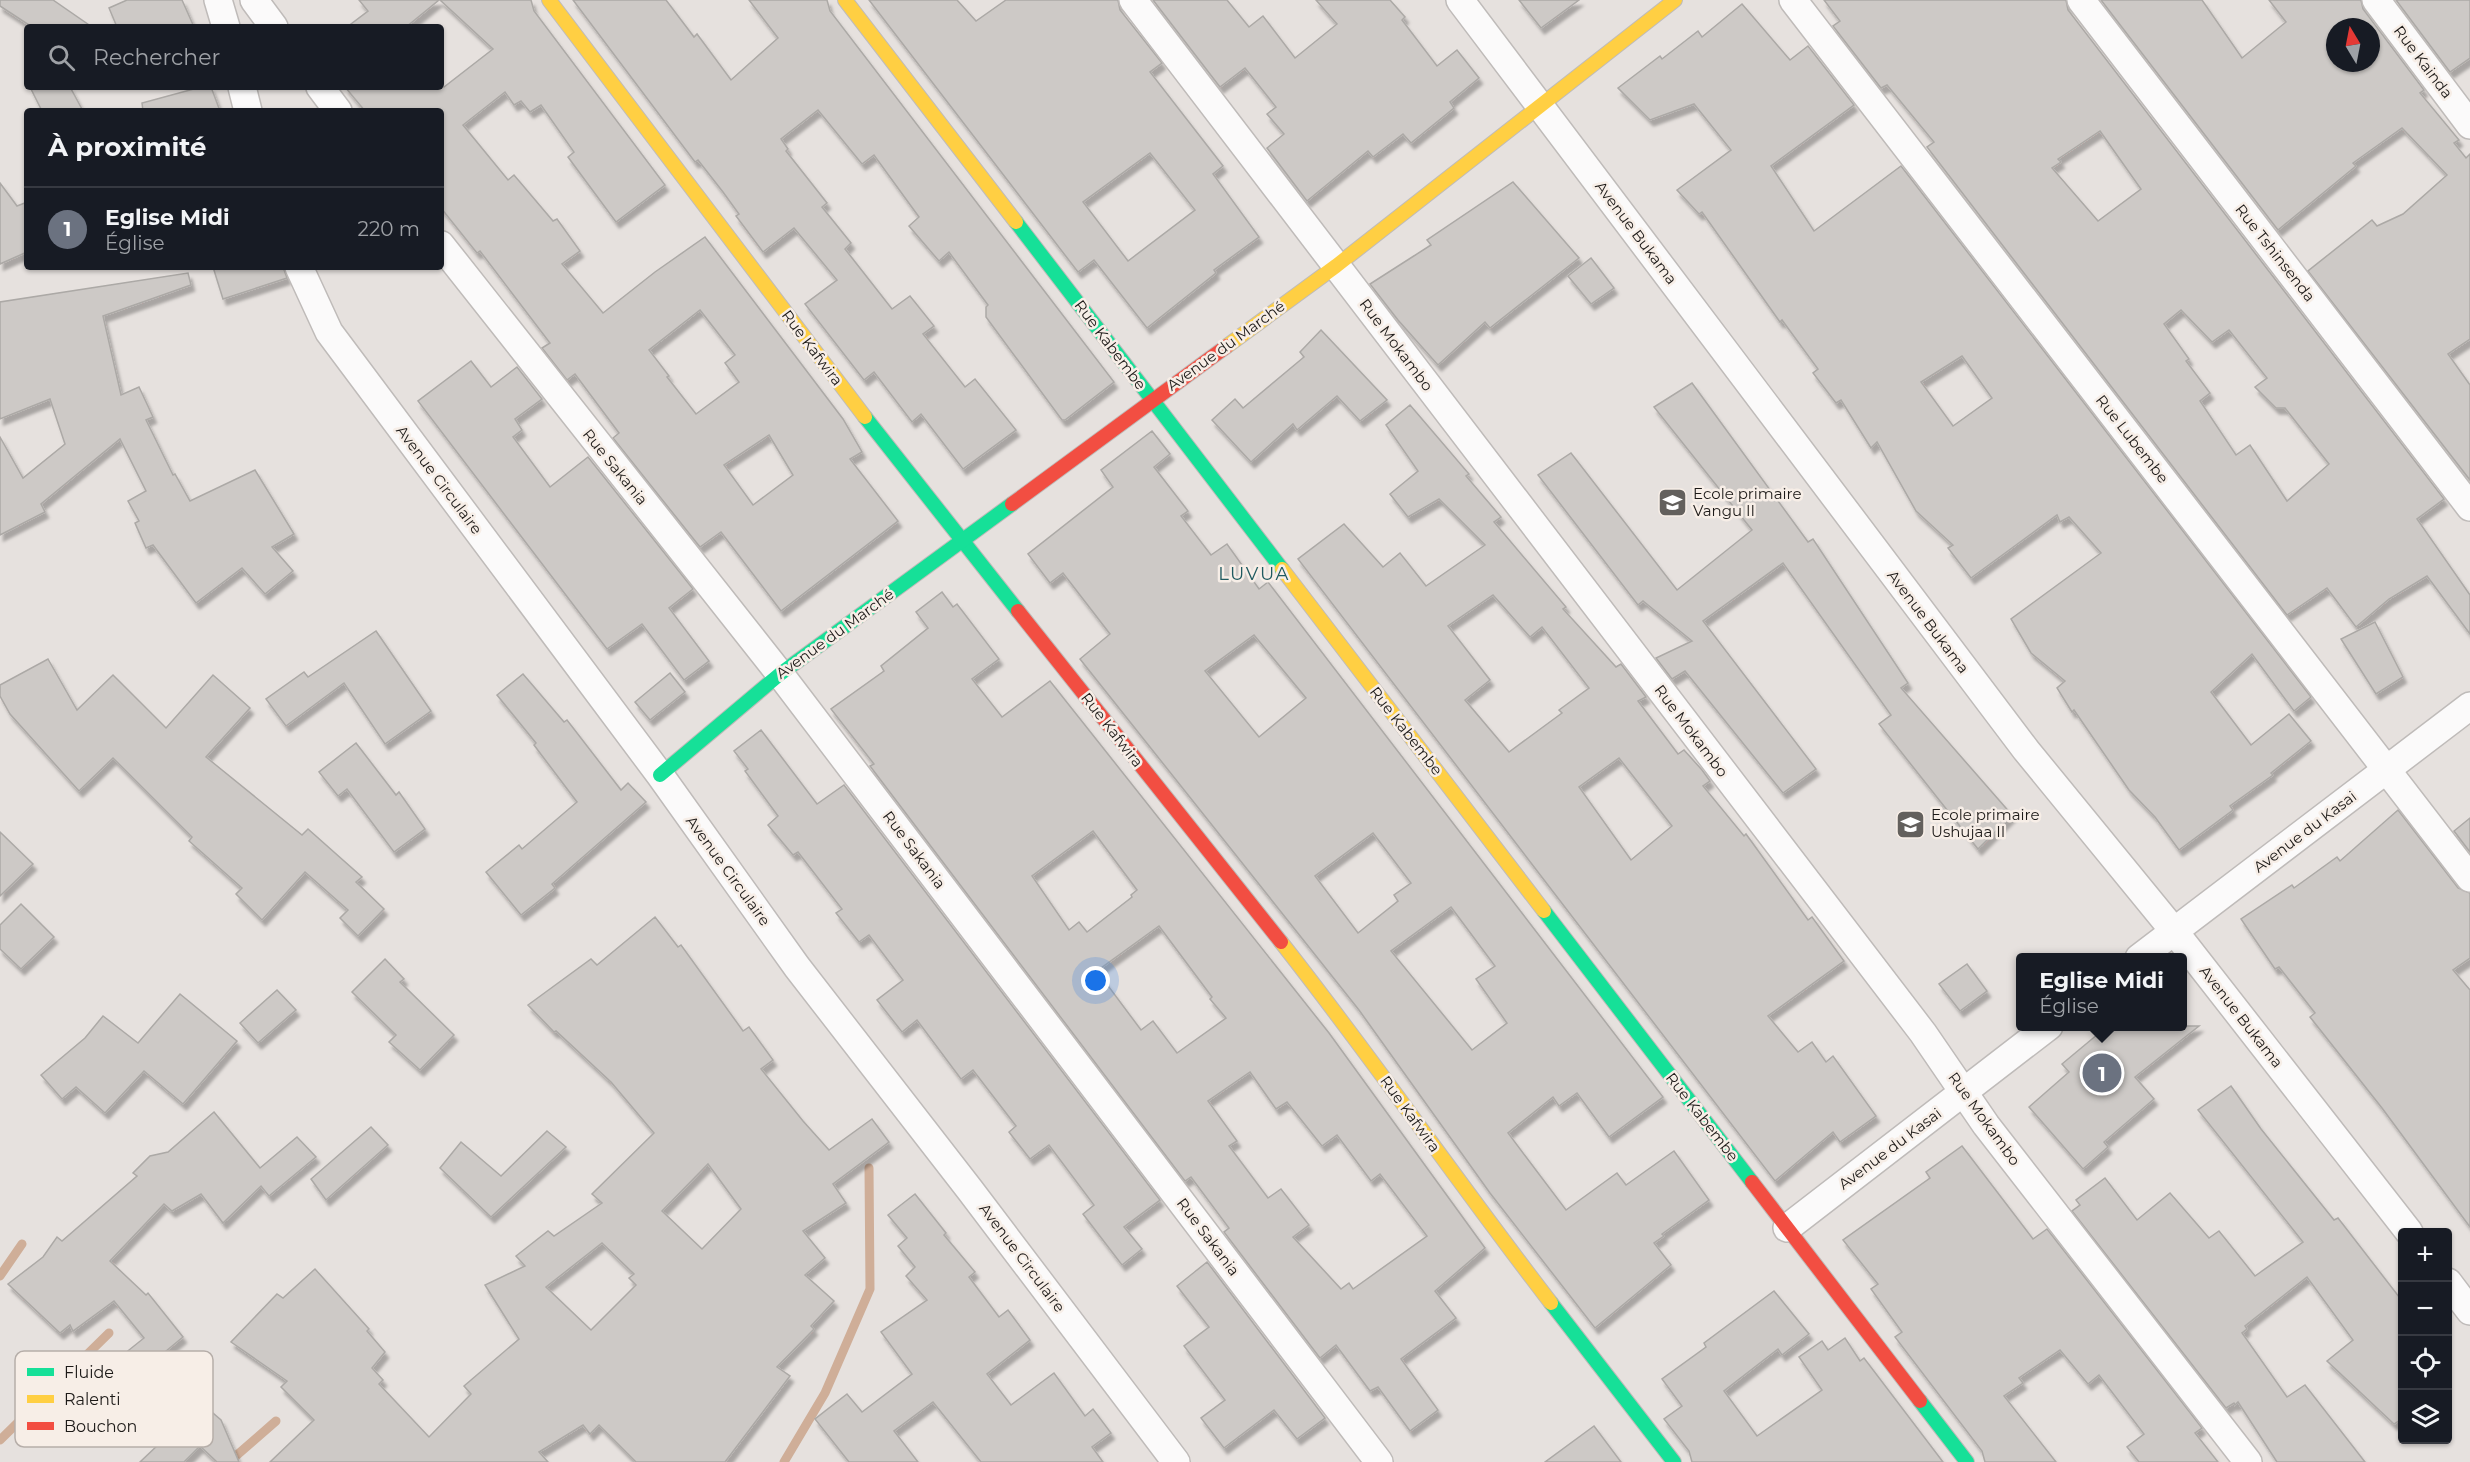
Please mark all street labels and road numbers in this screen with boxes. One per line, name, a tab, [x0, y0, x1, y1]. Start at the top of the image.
street label: Rue Kainda	[2390, 21, 2457, 102]
street label: Avenue Bukama	[1591, 177, 1681, 288]
street label: Rue Tshinsenda	[2231, 200, 2320, 305]
street label: Rue Mokambo	[1355, 295, 1437, 395]
street label: Rue Kabembe	[1070, 296, 1150, 393]
street label: Avenue du Marché	[1163, 296, 1288, 395]
street label: Rue Kafwira	[778, 306, 847, 389]
street label: Rue Lubembe	[2092, 391, 2173, 487]
street label: Avenue Circulaire	[392, 422, 487, 538]
street label: Rue Sakania	[579, 425, 652, 509]
street label: Avenue Bukama	[1883, 566, 1973, 677]
street label: Avenue du Marché	[772, 584, 897, 683]
street label: Rue Mokambo	[1650, 681, 1732, 781]
street label: Rue Kabembe	[1366, 682, 1447, 779]
street label: Rue Kafwira	[1077, 688, 1148, 771]
street label: Avenue du Kasai	[2249, 787, 2360, 877]
street label: Rue Sakania	[879, 807, 950, 892]
street label: Avenue Circulaire	[682, 812, 775, 929]
street label: Avenue Bukama	[2196, 962, 2287, 1072]
street label: Rue Kabembe	[1662, 1068, 1743, 1165]
street label: Rue Mokambo	[1944, 1068, 2025, 1169]
street label: Rue Kafwira	[1376, 1072, 1445, 1156]
street label: Avenue du Kasai	[1834, 1104, 1945, 1194]
street label: Rue Sakania	[1173, 1194, 1244, 1279]
street label: Avenue Circulaire	[975, 1200, 1070, 1316]

